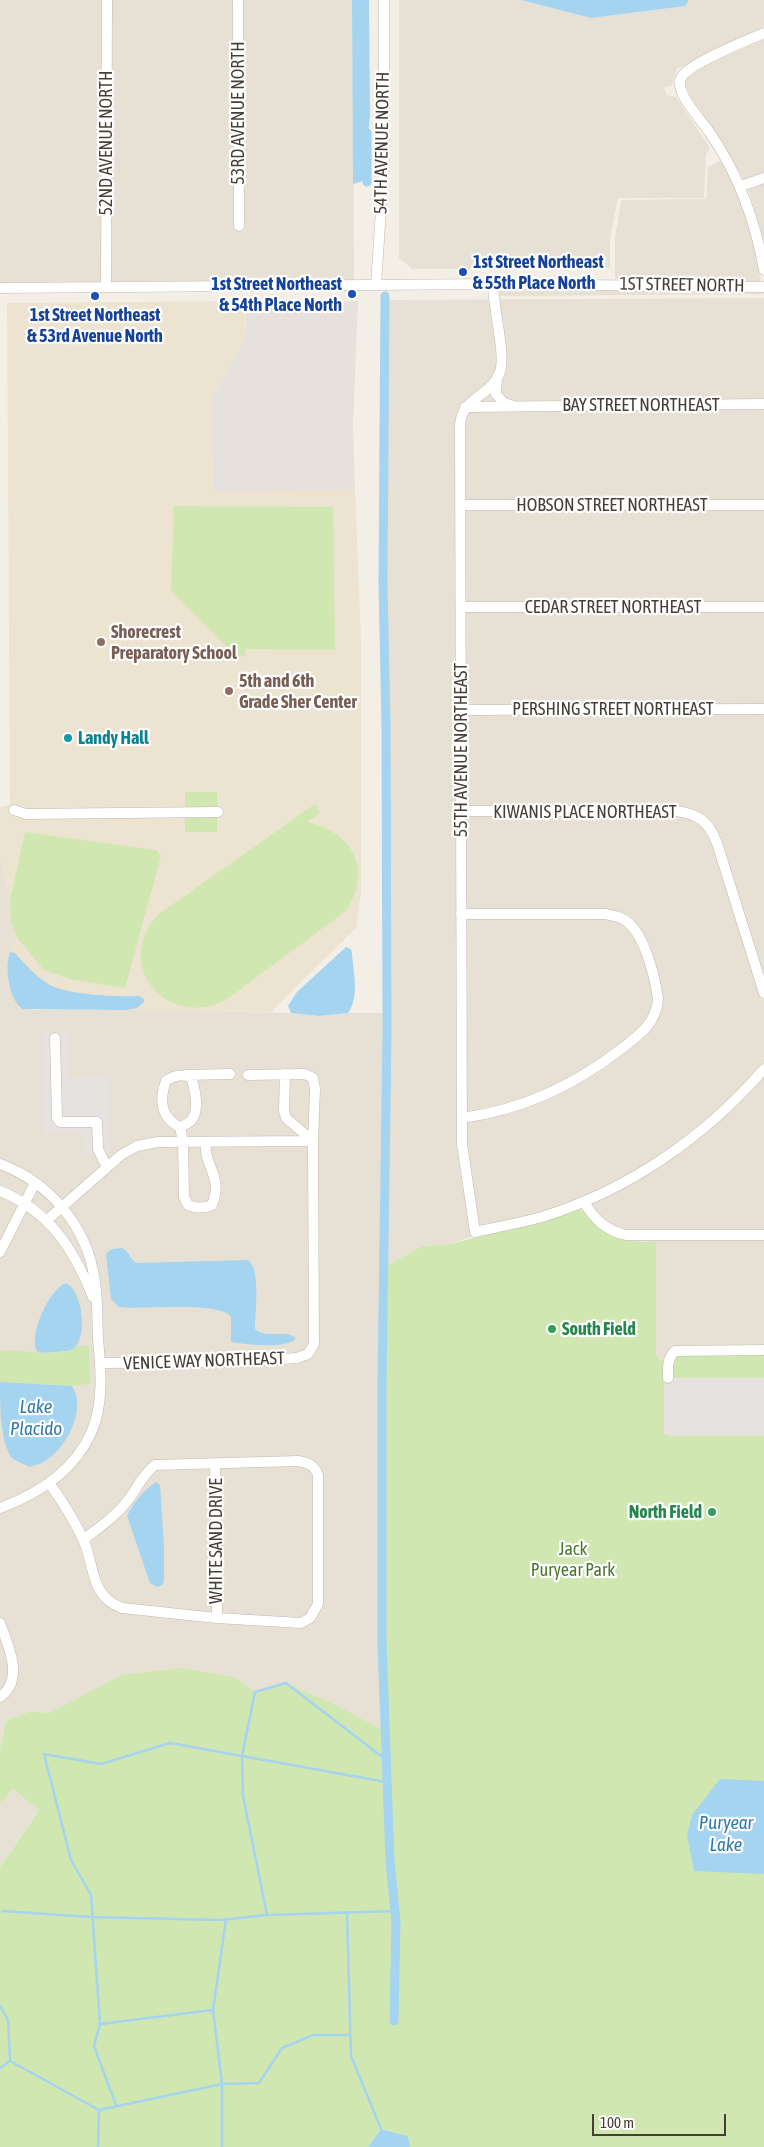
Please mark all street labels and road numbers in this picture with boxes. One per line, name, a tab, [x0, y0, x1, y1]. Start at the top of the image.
street label: 53RD AVENUE NORTH	[227, 41, 249, 185]
street label: 52ND AVENUE NORTH	[95, 71, 117, 215]
street label: 54TH AVENUE NORTH	[370, 72, 394, 214]
street label: 1ST STREET NORTH	[619, 273, 745, 297]
street label: BAY STREET NORTHEAST	[562, 394, 720, 416]
street label: HOBSON STREET NORTHEAST	[516, 494, 708, 516]
street label: CEDAR STREET NORTHEAST	[525, 596, 701, 618]
street label: 55TH AVENUE NORTHEAST	[450, 663, 472, 837]
street label: PERSHING STREET NORTHEAST	[512, 698, 714, 720]
street label: KIWANIS PLACE NORTHEAST	[493, 801, 677, 823]
street label: VENICE WAY NORTHEAST	[123, 1347, 285, 1375]
street label: WHITE SAND DRIVE	[205, 1478, 227, 1604]

